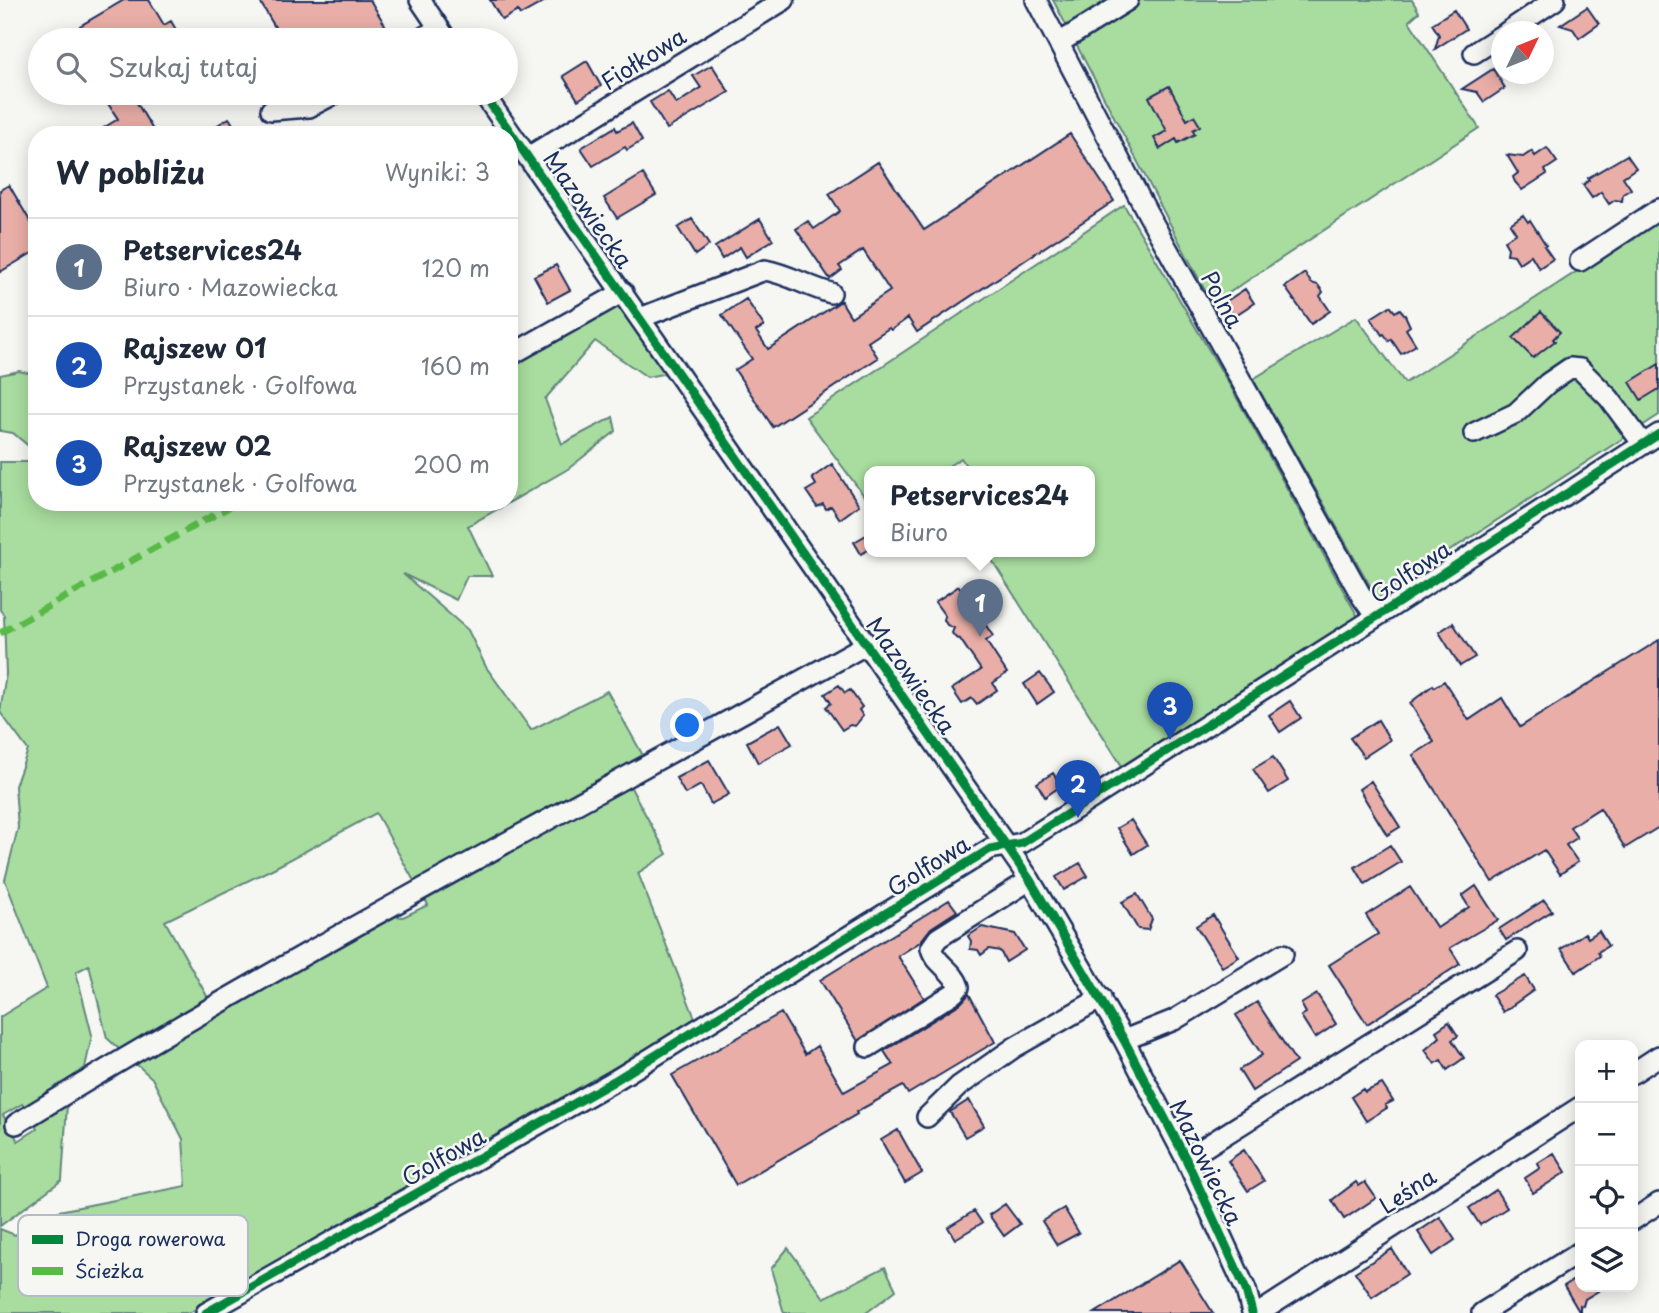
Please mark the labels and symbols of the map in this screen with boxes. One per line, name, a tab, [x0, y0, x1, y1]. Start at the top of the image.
street label: Fiołkowa	[594, 18, 693, 98]
north arrow	[1491, 21, 1554, 84]
street label: Mazowiecka	[536, 143, 643, 275]
street label: Polna	[1193, 264, 1253, 335]
street label: Golfowa	[1362, 530, 1458, 611]
pin: 1	[957, 579, 1003, 637]
street label: Mazowiecka	[859, 609, 966, 741]
pin: 3	[1147, 682, 1193, 740]
your location	[670, 708, 704, 742]
pin: 2	[1055, 760, 1101, 818]
street label: Golfowa	[880, 825, 977, 904]
street label: Mazowiecka	[1161, 1093, 1253, 1232]
street label: Golfowa	[394, 1118, 492, 1194]
street label: Leśna	[1371, 1158, 1443, 1222]
legend	[18, 1215, 248, 1296]
text: Droga rowerowa	[75, 1224, 226, 1252]
text: Ścieżka	[75, 1256, 144, 1284]

